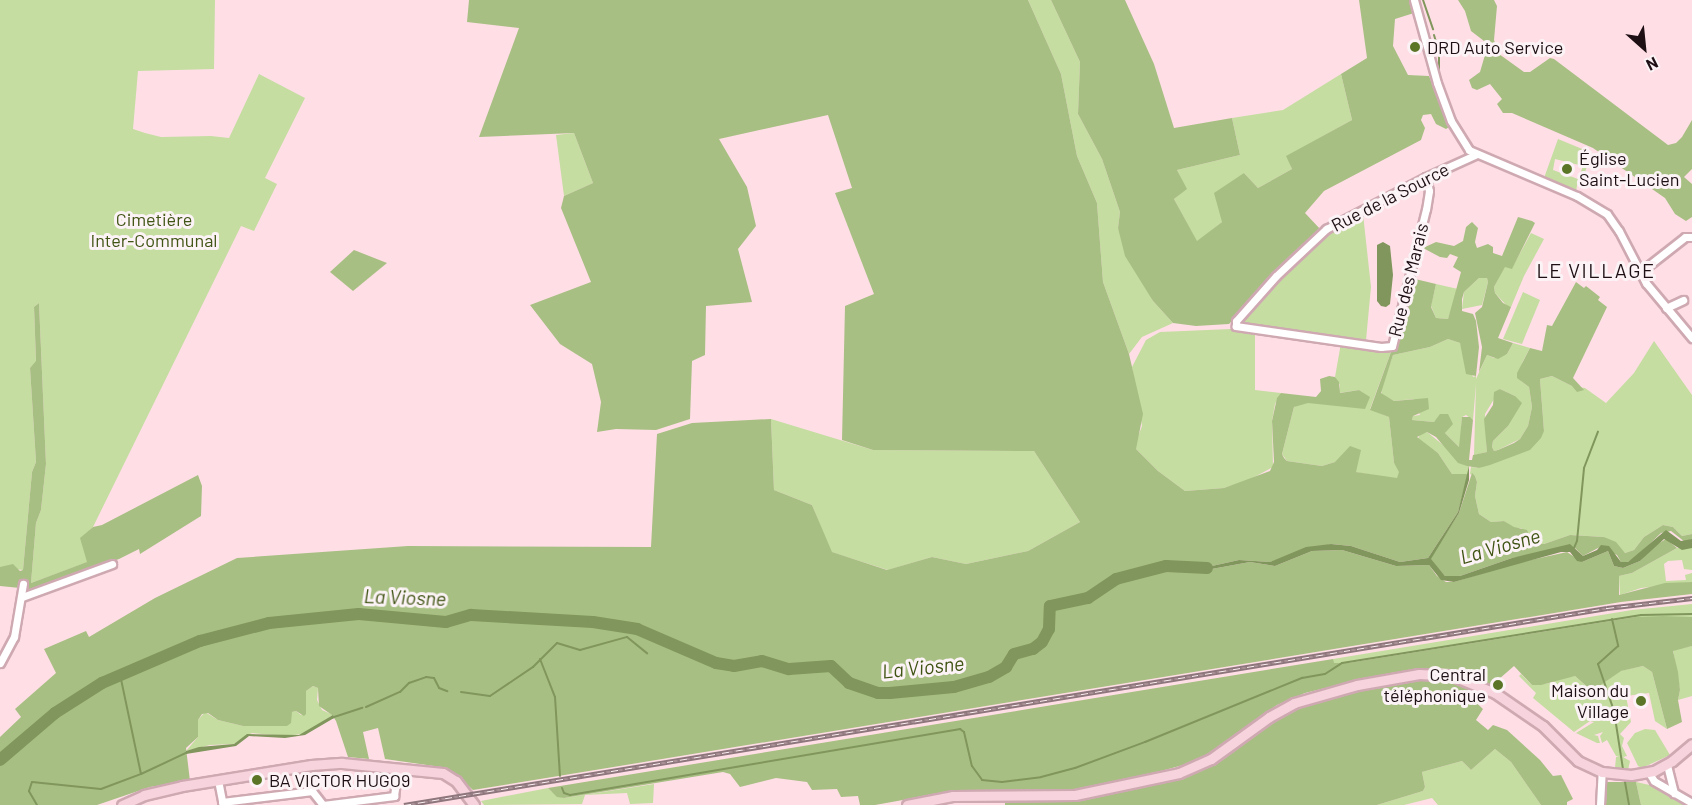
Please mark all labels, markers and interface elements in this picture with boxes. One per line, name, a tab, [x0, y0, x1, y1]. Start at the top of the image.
north arrow	[1614, 18, 1674, 78]
place label: DRD Auto Service	[1427, 36, 1563, 58]
marker: DRD Auto Service	[1408, 40, 1422, 54]
text: N	[1643, 54, 1661, 75]
place label: Église Saint-Lucien	[1579, 148, 1679, 190]
street label: Rue de la Source	[1328, 158, 1452, 236]
marker: Église Saint-Lucien	[1560, 162, 1574, 176]
park label: Cimetière Inter-Communal	[91, 209, 217, 252]
street label: Rue des Marais	[1383, 221, 1433, 339]
district label: LE VILLAGE	[1536, 258, 1656, 282]
water label: La Viosne	[1457, 523, 1543, 569]
water label: La Viosne	[363, 584, 447, 610]
water label: La Viosne	[881, 651, 965, 683]
place label: Central téléphonique	[1384, 664, 1486, 706]
marker: Central téléphonique	[1491, 678, 1505, 692]
place label: Maison du Village	[1551, 680, 1629, 722]
marker: Maison du Village	[1634, 694, 1648, 708]
place label: BA VICTOR HUGO9	[269, 769, 410, 791]
marker: BA VICTOR HUGO9	[250, 773, 264, 787]

